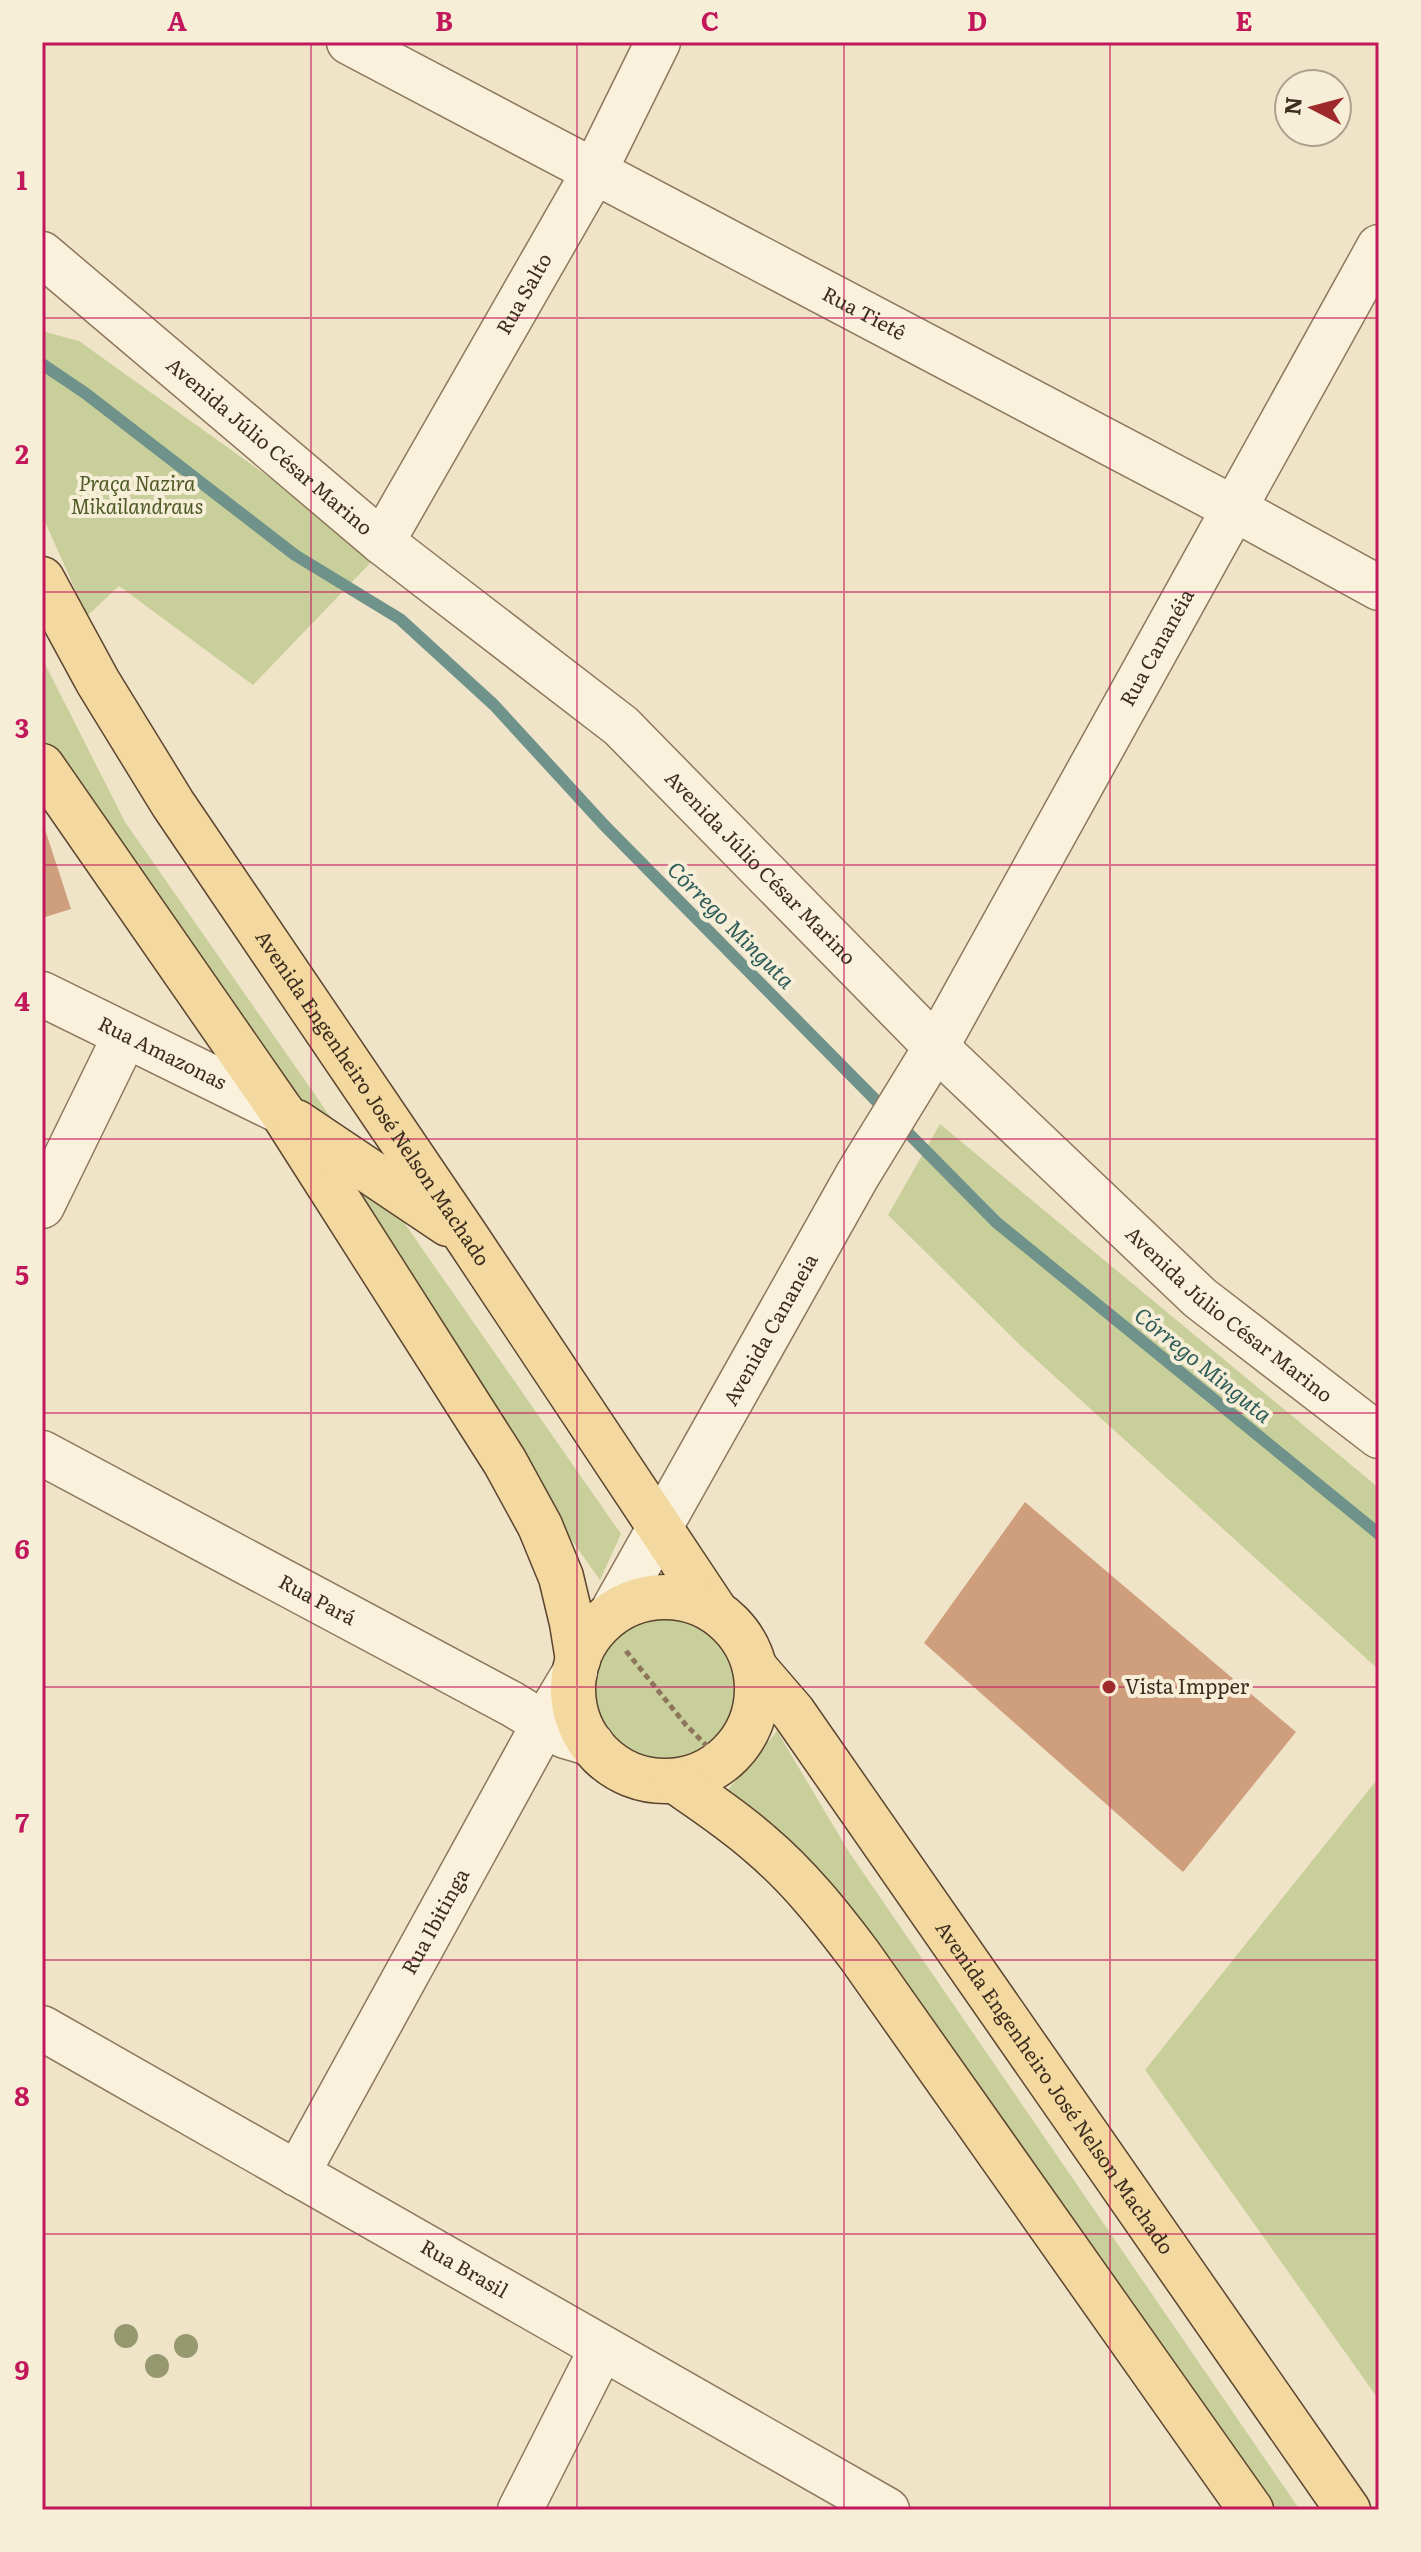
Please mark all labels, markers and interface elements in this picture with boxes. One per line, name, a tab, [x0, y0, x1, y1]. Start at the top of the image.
text: A	[167, 0, 187, 39]
text: B	[435, 0, 453, 39]
text: C	[701, 0, 719, 39]
text: D	[967, 0, 987, 39]
text: E	[1235, 0, 1253, 39]
north arrow	[1273, 68, 1353, 148]
text: N	[1274, 95, 1309, 117]
text: 1	[17, 159, 28, 198]
street label: Rua Salto	[487, 246, 558, 339]
street label: Rua Tietê	[818, 277, 912, 346]
street label: Avenida Júlio César Marino	[161, 349, 380, 541]
text: 2	[15, 433, 29, 472]
park label: Praça Nazira Mikailandraus	[71, 467, 203, 520]
street label: Rua Cananéia	[1111, 582, 1200, 711]
text: 3	[15, 707, 29, 746]
street label: Avenida Júlio César Marino	[659, 762, 864, 971]
water label: Córrego Minguta	[661, 853, 804, 996]
street label: Avenida Engenheiro José Nelson Machado	[249, 923, 499, 1271]
text: 4	[14, 980, 30, 1019]
street label: Rua Amazonas	[94, 1007, 232, 1096]
street label: Avenida Júlio César Marino	[1120, 1218, 1340, 1408]
street label: Avenida Cananeia	[714, 1247, 824, 1410]
text: 5	[15, 1254, 29, 1293]
water label: Córrego Minguta	[1128, 1298, 1280, 1430]
text: 6	[14, 1528, 30, 1567]
street label: Rua Pará	[274, 1565, 362, 1631]
place label: Vista Impper	[1125, 1670, 1250, 1700]
marker: Vista Impper	[1100, 1678, 1118, 1696]
text: 7	[15, 1802, 29, 1841]
street label: Rua Ibitinga	[392, 1862, 475, 1979]
street label: Avenida Engenheiro José Nelson Machado	[930, 1914, 1183, 2260]
text: 8	[14, 2075, 30, 2114]
street label: Rua Brasil	[416, 2230, 515, 2304]
text: 9	[15, 2349, 30, 2388]

